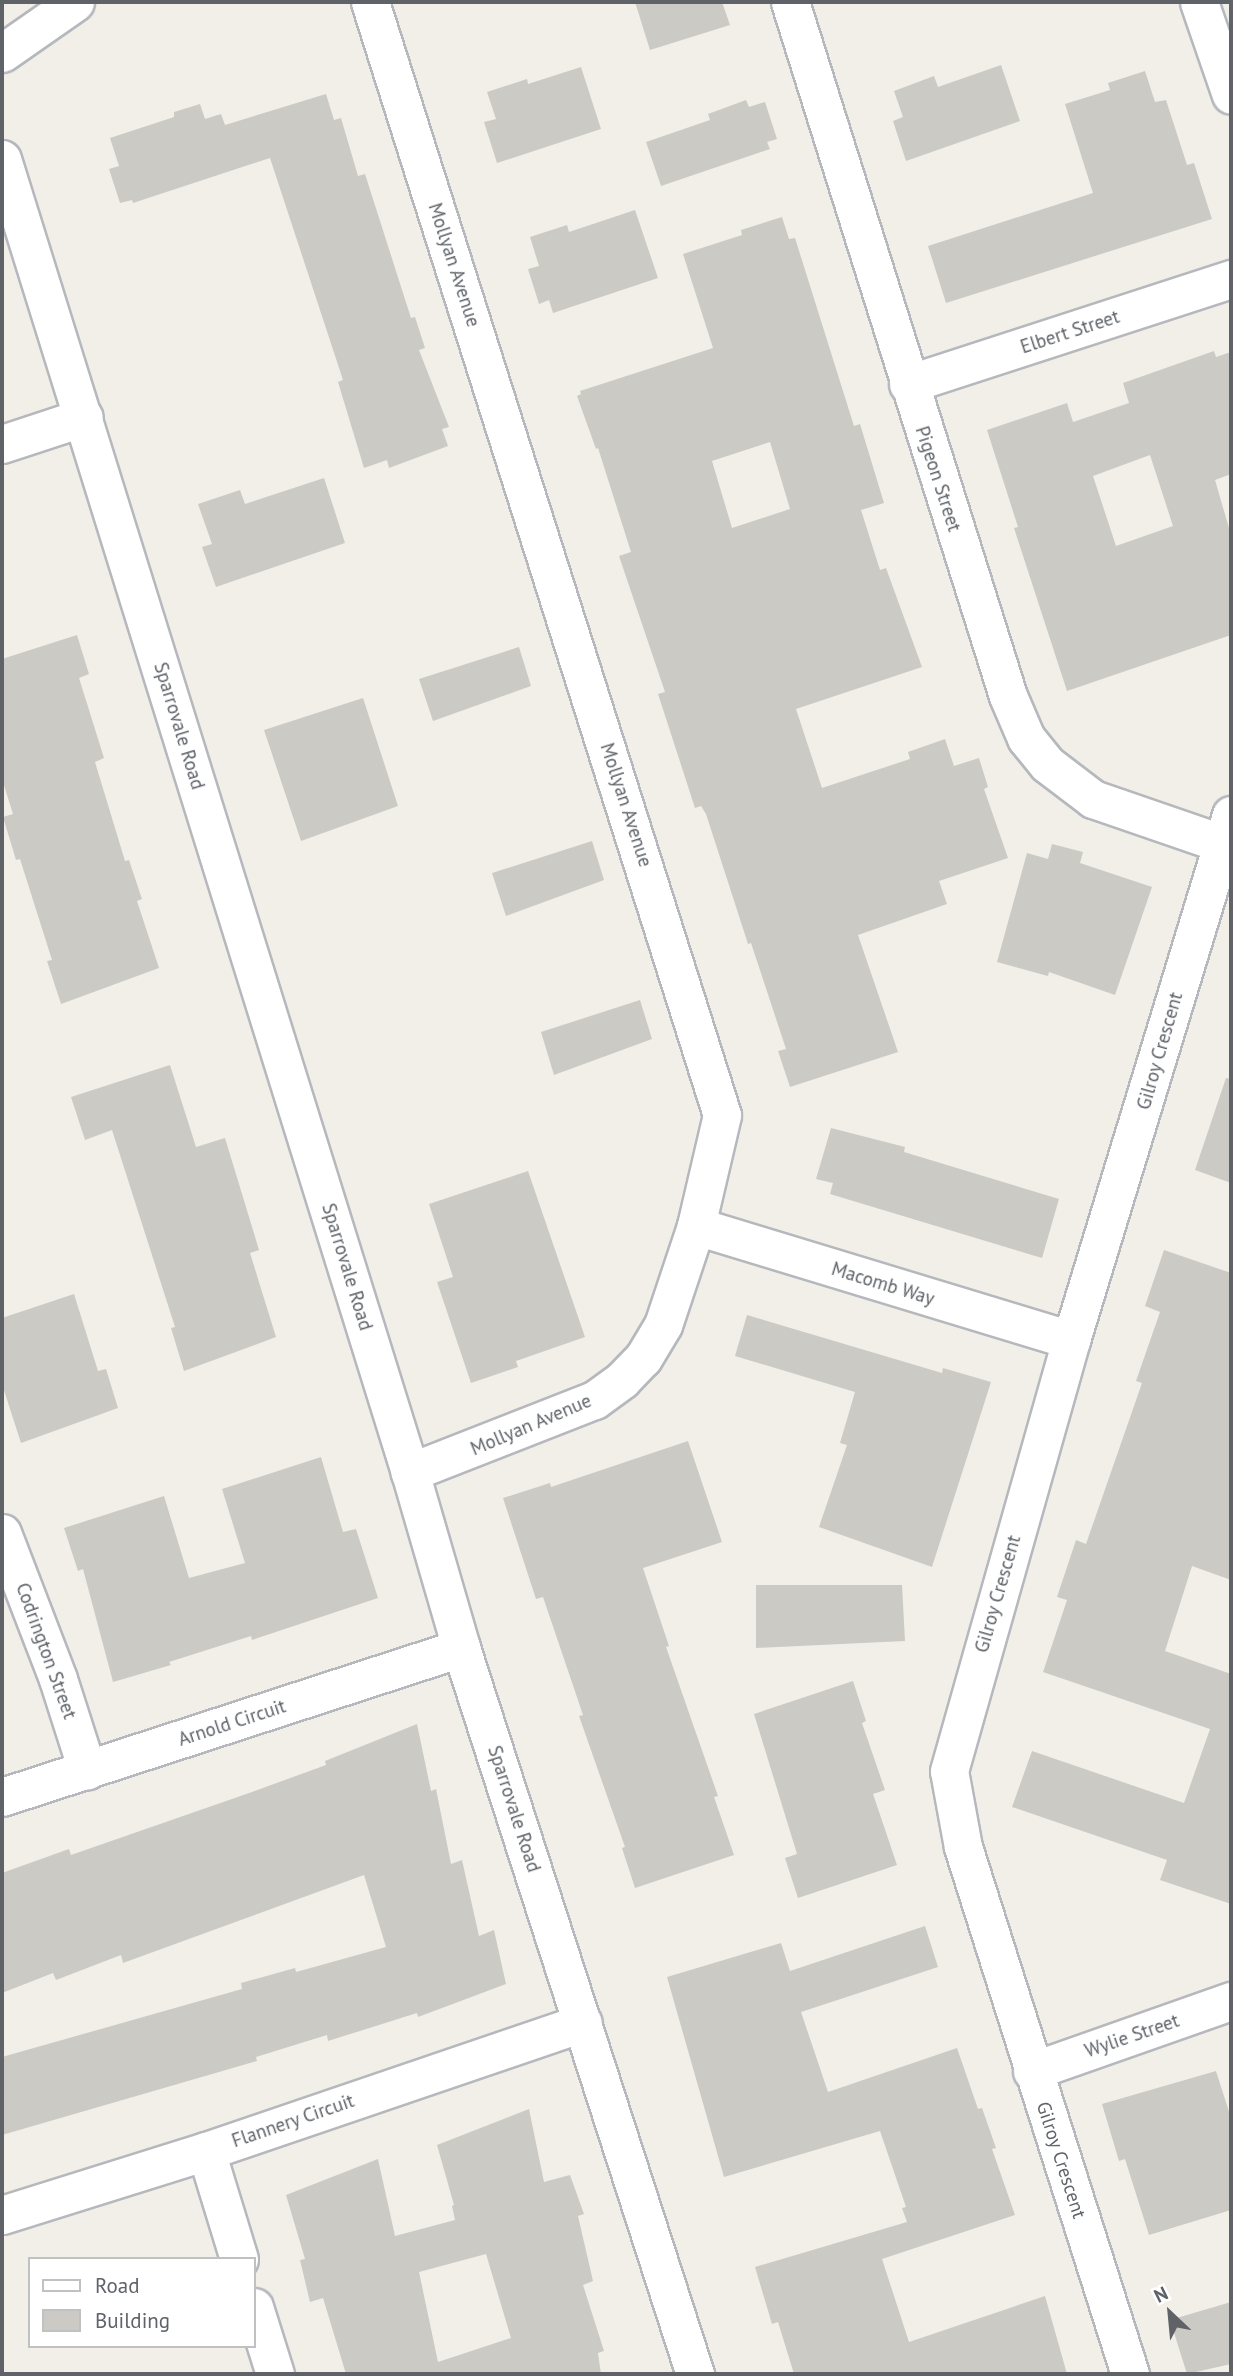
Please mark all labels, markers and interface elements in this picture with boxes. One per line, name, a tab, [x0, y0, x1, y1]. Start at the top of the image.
street label: Mollyan Avenue	[423, 200, 485, 330]
street label: Elbert Street	[1018, 305, 1122, 359]
street label: Pigeon Street	[910, 423, 966, 535]
street label: Sparrovale Road	[149, 660, 209, 792]
street label: Mollyan Avenue	[595, 740, 657, 870]
street label: Gilroy Crescent	[1132, 989, 1188, 1113]
street label: Sparrovale Road	[317, 1201, 377, 1333]
street label: Macomb Way	[829, 1257, 937, 1311]
street label: Mollyan Avenue	[467, 1389, 595, 1461]
street label: Gilroy Crescent	[970, 1532, 1026, 1656]
street label: Codrington Street	[11, 1580, 81, 1722]
street label: Arnold Circuit	[175, 1695, 289, 1751]
street label: Sparrovale Road	[483, 1743, 545, 1875]
street label: Wylie Street	[1082, 2009, 1182, 2063]
street label: Flannery Circuit	[229, 2089, 357, 2153]
street label: Gilroy Crescent	[1031, 2099, 1091, 2221]
legend	[28, 2257, 256, 2348]
text: Road	[95, 2272, 139, 2299]
north arrow	[1135, 2278, 1205, 2348]
text: N	[1150, 2281, 1172, 2308]
text: Building	[95, 2307, 170, 2334]

